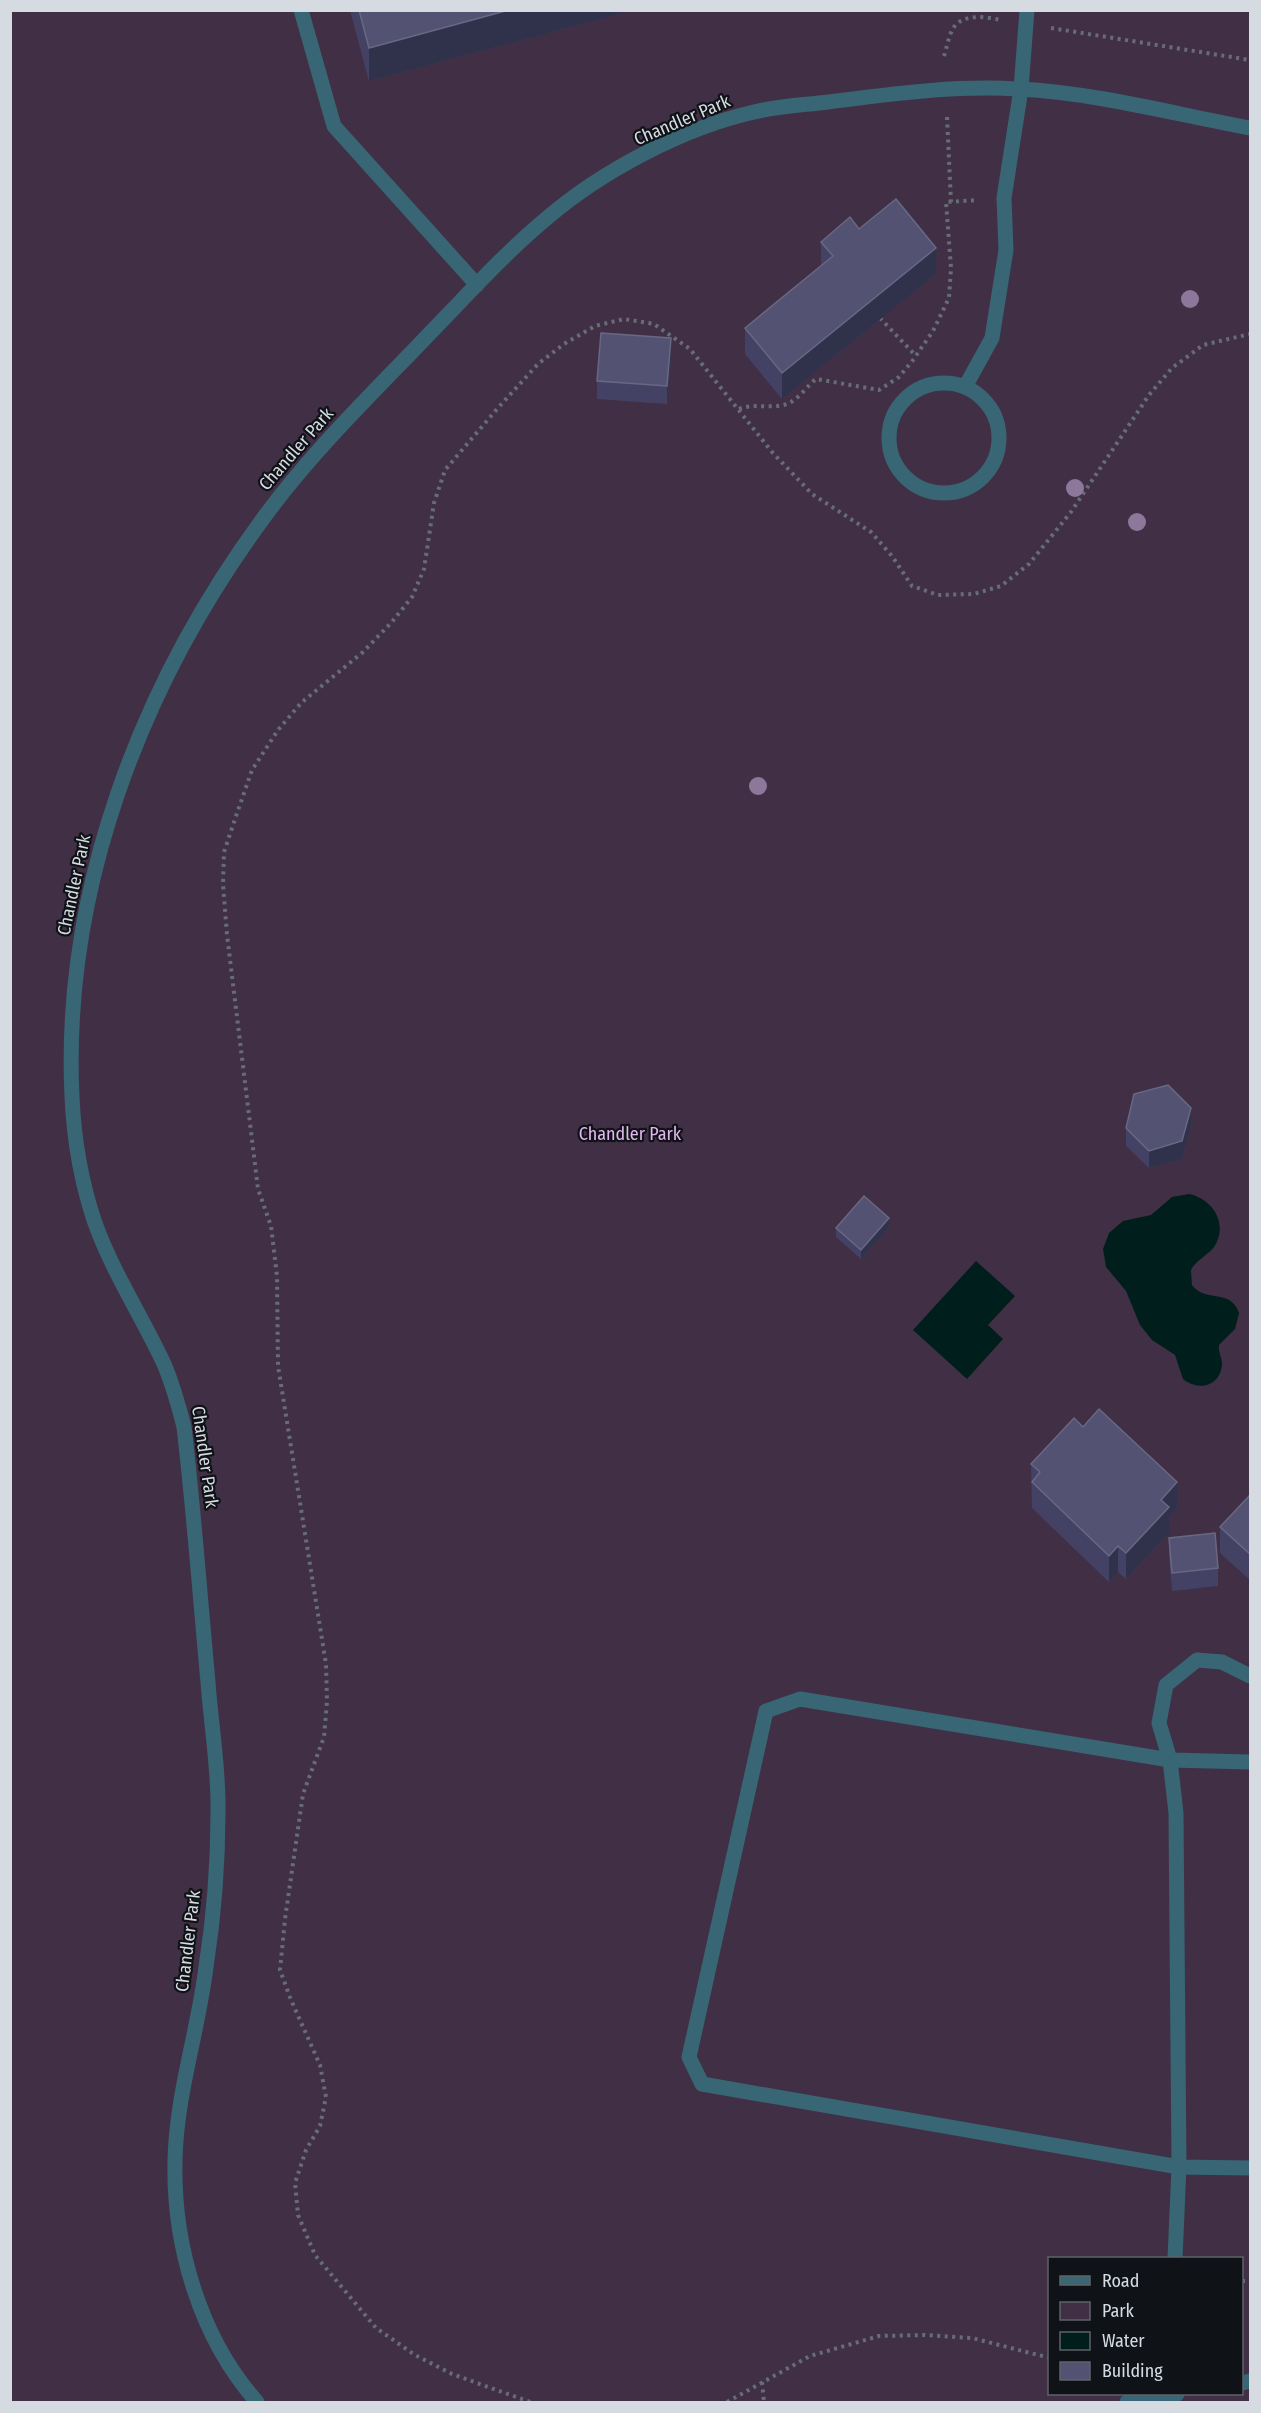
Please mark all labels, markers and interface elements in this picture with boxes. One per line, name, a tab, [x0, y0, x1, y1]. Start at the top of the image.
street label: Chandler Park	[631, 90, 734, 150]
street label: Chandler Park	[254, 403, 338, 495]
street label: Chandler Park	[53, 832, 96, 937]
park label: Chandler Park	[579, 1123, 682, 1145]
street label: Chandler Park	[187, 1405, 223, 1510]
street label: Chandler Park	[171, 1888, 205, 1993]
legend	[1048, 2257, 1243, 2395]
text: Road	[1102, 2270, 1139, 2292]
text: Park	[1102, 2300, 1135, 2322]
text: Water	[1102, 2330, 1145, 2352]
text: Building	[1102, 2360, 1163, 2382]

